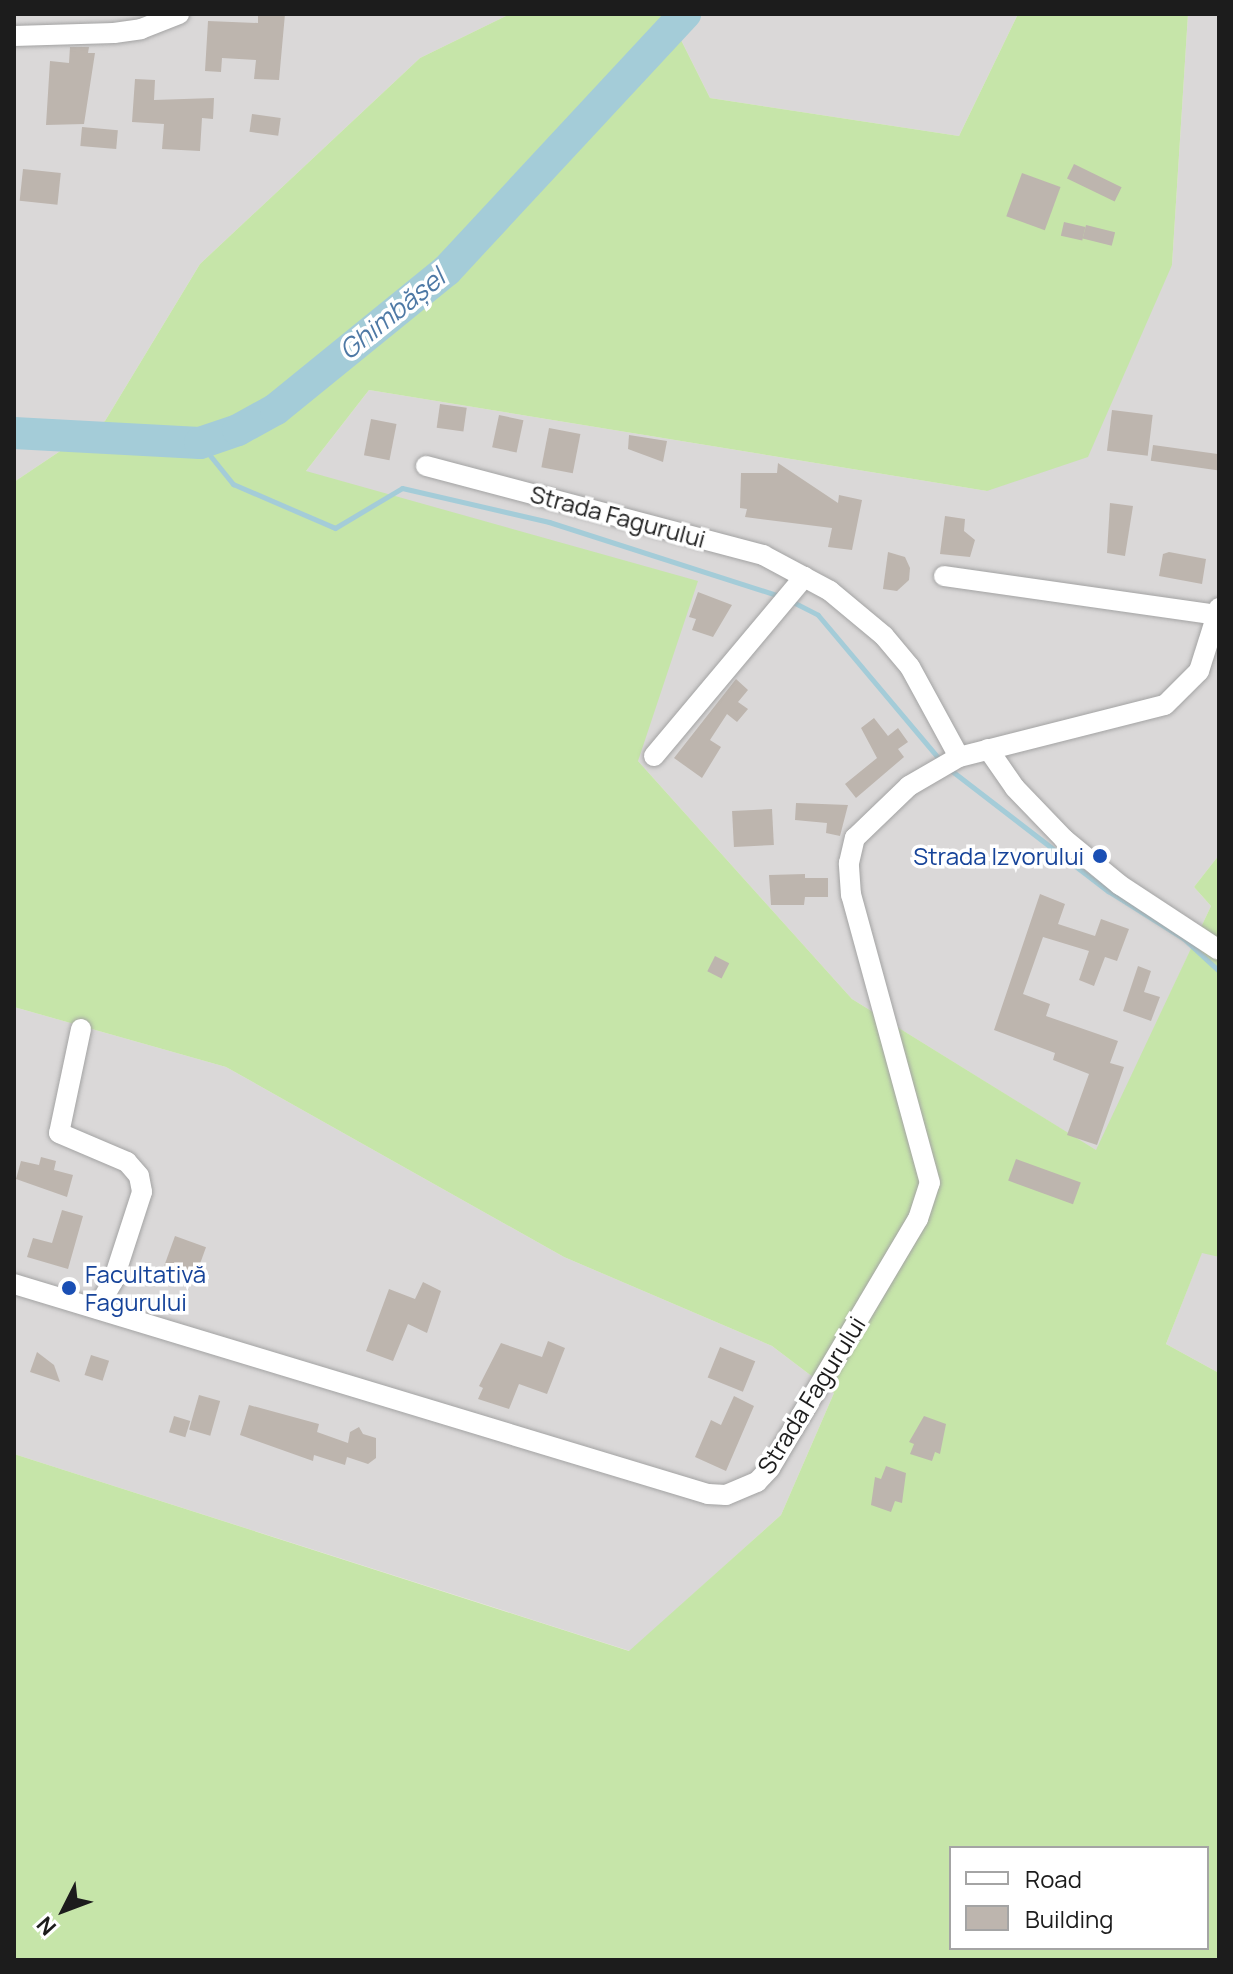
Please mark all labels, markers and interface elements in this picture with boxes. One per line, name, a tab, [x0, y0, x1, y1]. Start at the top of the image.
water label: Ghimbășel	[333, 262, 451, 366]
street label: Strada Fagurului	[527, 479, 709, 553]
place label: Strada Izvorului	[913, 842, 1084, 870]
marker: Strada Izvorului	[1091, 847, 1109, 865]
place label: Facultativă Fagurului	[85, 1260, 206, 1316]
marker: Facultativă Fagurului	[60, 1279, 78, 1297]
street label: Strada Fagurului	[751, 1311, 871, 1479]
legend	[949, 1846, 1209, 1950]
text: Road	[1025, 1862, 1082, 1895]
north arrow	[24, 1870, 104, 1950]
text: Building	[1025, 1902, 1113, 1935]
text: N	[30, 1910, 63, 1942]

